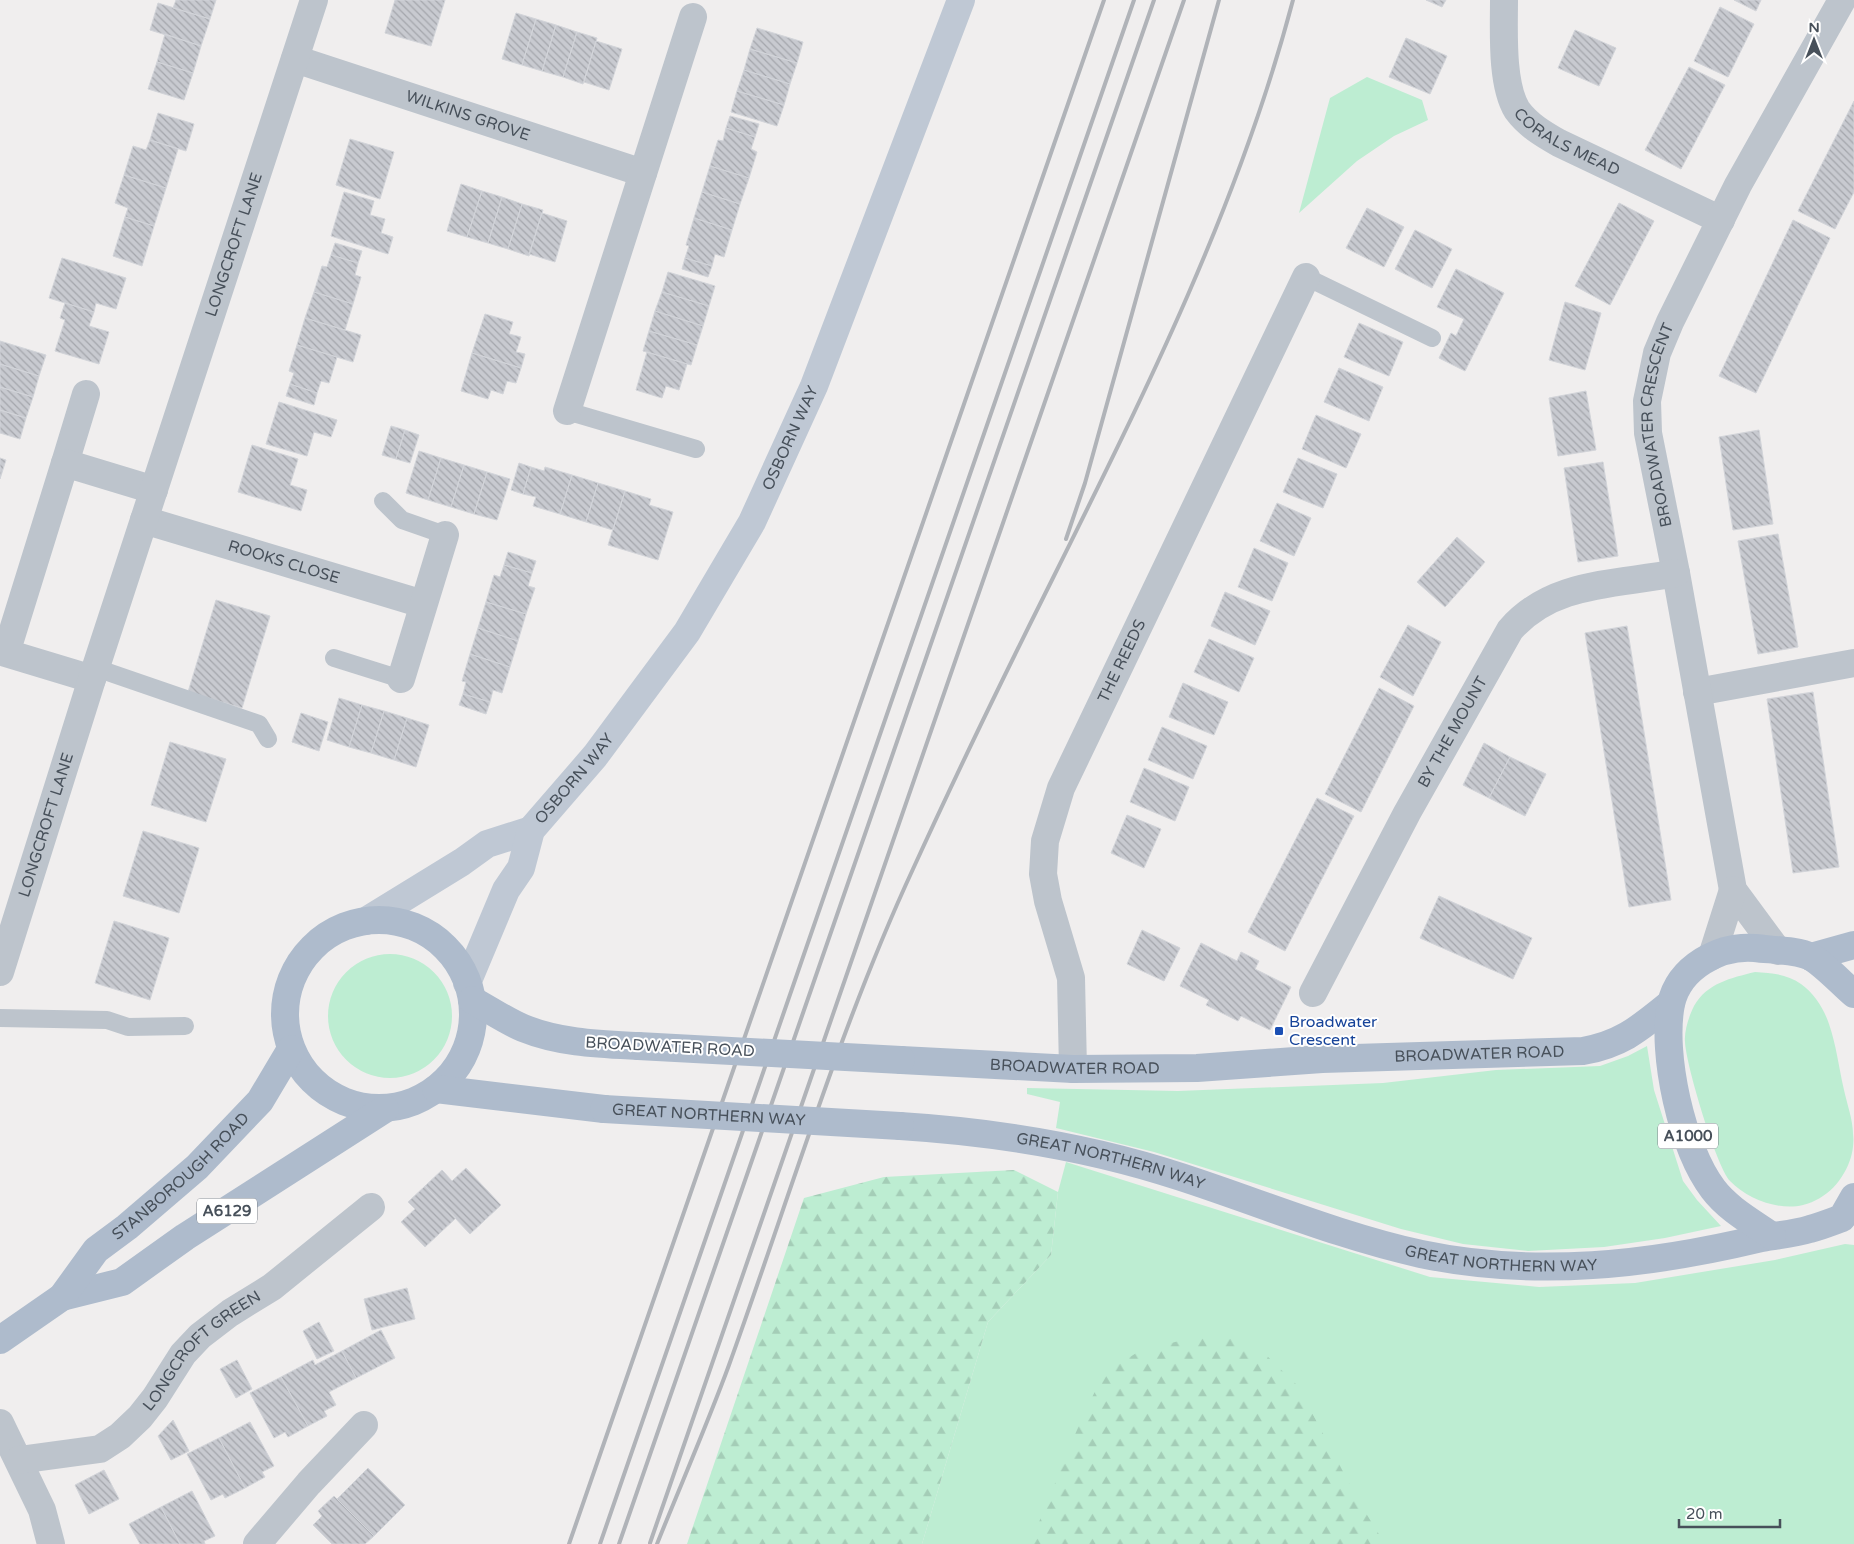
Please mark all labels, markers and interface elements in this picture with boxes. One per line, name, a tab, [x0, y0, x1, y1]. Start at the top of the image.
north arrow	[1789, 15, 1839, 65]
text: N	[1808, 19, 1820, 36]
street label: WILKINS GROVE	[403, 86, 533, 145]
street label: CORALS MEAD	[1509, 104, 1623, 180]
street label: LONGCROFT LANE	[201, 170, 267, 319]
street label: BROADWATER CRESCENT	[1637, 320, 1679, 529]
street label: OSBORN WAY	[758, 383, 823, 494]
street label: ROOKS CLOSE	[226, 536, 342, 588]
street label: THE REEDS	[1093, 616, 1150, 706]
street label: BY THE MOUNT	[1413, 673, 1492, 791]
street label: OSBORN WAY	[531, 729, 618, 828]
street label: LONGCROFT LANE	[14, 750, 78, 900]
place label: Broadwater Crescent	[1289, 1012, 1378, 1050]
marker: Broadwater Crescent	[1273, 1025, 1285, 1037]
street label: BROADWATER ROAD	[585, 1033, 755, 1061]
street label: BROADWATER ROAD	[1394, 1042, 1565, 1067]
street label: BROADWATER ROAD	[989, 1055, 1160, 1079]
street label: GREAT NORTHERN WAY	[612, 1099, 806, 1131]
street label: STANBOROUGH ROAD	[108, 1108, 254, 1245]
road number: A1000	[1658, 1124, 1718, 1148]
street label: GREAT NORTHERN WAY	[1015, 1128, 1207, 1194]
road number: A6129	[197, 1198, 257, 1224]
street label: GREAT NORTHERN WAY	[1403, 1241, 1598, 1277]
street label: LONGCROFT GREEN	[138, 1286, 265, 1415]
scale bar	[1679, 1496, 1780, 1528]
text: 20 m	[1686, 1505, 1723, 1523]

